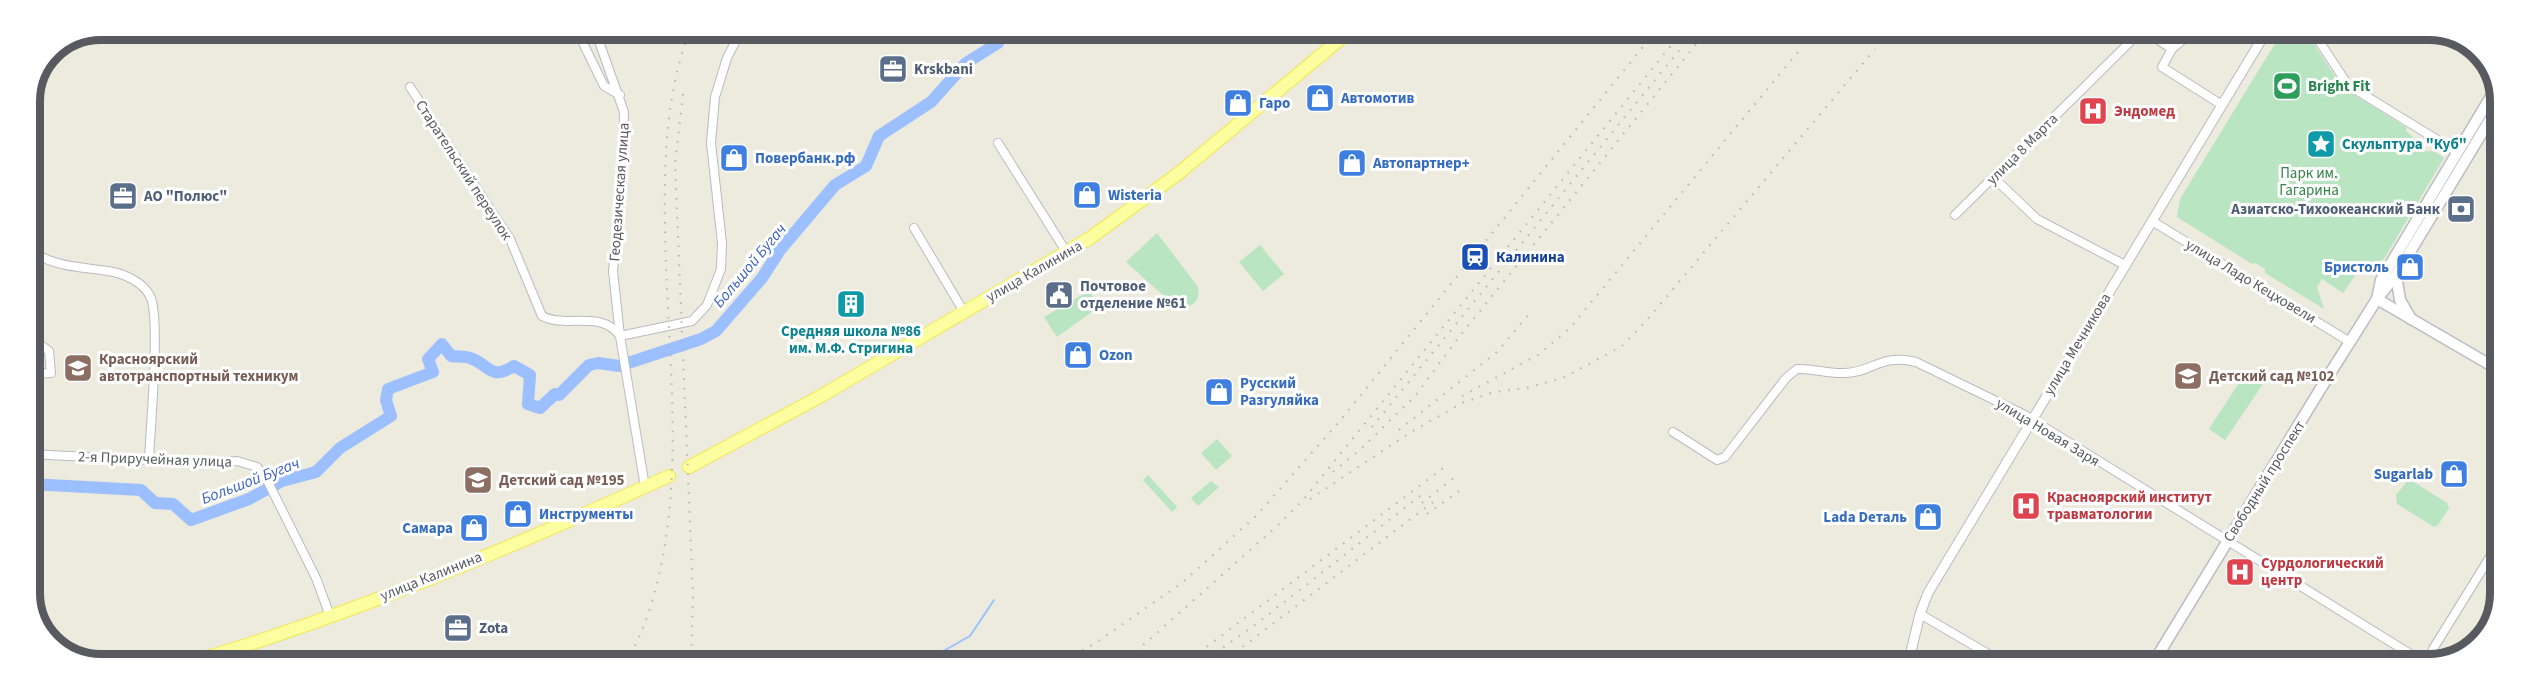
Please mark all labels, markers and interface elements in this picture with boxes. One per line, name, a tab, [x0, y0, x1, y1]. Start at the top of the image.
office icon: Krskbani	[877, 53, 909, 85]
place label: Krskbani	[914, 59, 973, 80]
sports icon: Bright Fit	[2271, 70, 2303, 102]
place label: Bright Fit	[2308, 76, 2371, 97]
shop icon: Автомотив	[1304, 82, 1336, 114]
shop icon: Гаро	[1222, 87, 1254, 119]
place label: Автомотив	[1340, 88, 1414, 109]
place label: Гаро	[1259, 93, 1290, 114]
hospital icon: Эндомед	[2077, 95, 2109, 127]
street label: Старательский переулок	[410, 96, 517, 245]
place label: Эндомед	[2114, 101, 2175, 122]
street label: улица 8 Марта	[1982, 109, 2063, 190]
street label: Геодезическая улица	[604, 122, 635, 262]
place icon: Скульптура "Куб"	[2305, 128, 2337, 160]
place label: Скульптура "Куб"	[2342, 134, 2467, 155]
shop icon: Повербанк.рф	[718, 142, 750, 174]
shop icon: Автопартнер+	[1336, 147, 1368, 179]
place label: Повербанк.рф	[755, 148, 856, 169]
place label: Автопартнер+	[1372, 153, 1470, 174]
park label: Парк им. Гагарина	[2279, 163, 2339, 201]
shop icon: Wisteria	[1071, 179, 1103, 211]
office icon: АО "Полюс"	[107, 180, 139, 212]
place label: Wisteria	[1108, 185, 1162, 206]
place label: АО "Полюс"	[143, 186, 227, 207]
bank icon: Азиатско-Тихоокеанский Банк	[2445, 193, 2477, 225]
place label: Азиатско-Тихоокеанский Банк	[2230, 199, 2441, 220]
water label: Большой Бугач	[708, 219, 792, 312]
street label: улица Ладо Кецховели	[2182, 234, 2320, 329]
street label: улица Калинина	[982, 235, 1086, 308]
station icon: Калинина	[1459, 241, 1491, 273]
place label: Калинина	[1496, 247, 1565, 268]
shop icon: Бристоль	[2394, 251, 2426, 283]
place label: Бристоль	[2324, 257, 2389, 278]
place label: Почтовое отделение №61	[1080, 276, 1187, 314]
public building icon: Почтовое отделение №61	[1043, 279, 1075, 311]
building icon: Средняя школа №86 им. М.Ф. Стригина	[835, 288, 867, 320]
street label: улица Мечникова	[2039, 289, 2116, 399]
place label: Средняя школа №86 им. М.Ф. Стригина	[781, 321, 921, 359]
shop icon: Ozon	[1062, 339, 1094, 371]
place label: Ozon	[1099, 345, 1133, 366]
place label: Красноярский автотранспортный техникум	[99, 349, 298, 387]
school or university icon: Красноярский автотранспортный техникум	[62, 352, 94, 384]
school or university icon: Детский сад №102	[2172, 360, 2204, 392]
place label: Детский сад №102	[2209, 366, 2335, 387]
place label: Русский Разгуляйка	[1240, 373, 1319, 411]
shop icon: Русский Разгуляйка	[1203, 376, 1235, 408]
street label: улица Новая Заря	[1992, 393, 2104, 472]
street label: Свободный проспект	[2218, 416, 2310, 546]
street label: 2-я Приручейная улица	[78, 446, 232, 473]
water label: Большой Бугач	[198, 452, 303, 510]
shop icon: Sugarlab	[2438, 458, 2470, 490]
school or university icon: Детский сад №195	[462, 464, 494, 496]
place label: Sugarlab	[2374, 464, 2433, 485]
place label: Детский сад №195	[499, 470, 625, 491]
place label: Красноярский институт травматологии	[2047, 487, 2212, 525]
hospital icon: Красноярский институт травматологии	[2010, 490, 2042, 522]
shop icon: Инструменты	[502, 498, 534, 530]
shop icon: Lada Dеталь	[1912, 501, 1944, 533]
place label: Инструменты	[539, 504, 633, 525]
place label: Lada Dеталь	[1823, 507, 1907, 528]
shop icon: Самара	[458, 512, 490, 544]
place label: Самара	[402, 518, 453, 539]
street label: улица Калинина	[377, 547, 485, 606]
place label: Сурдологический центр	[2261, 553, 2384, 591]
hospital icon: Сурдологический центр	[2224, 556, 2256, 588]
office icon: Zota	[442, 612, 474, 644]
place label: Zota	[479, 618, 508, 639]

